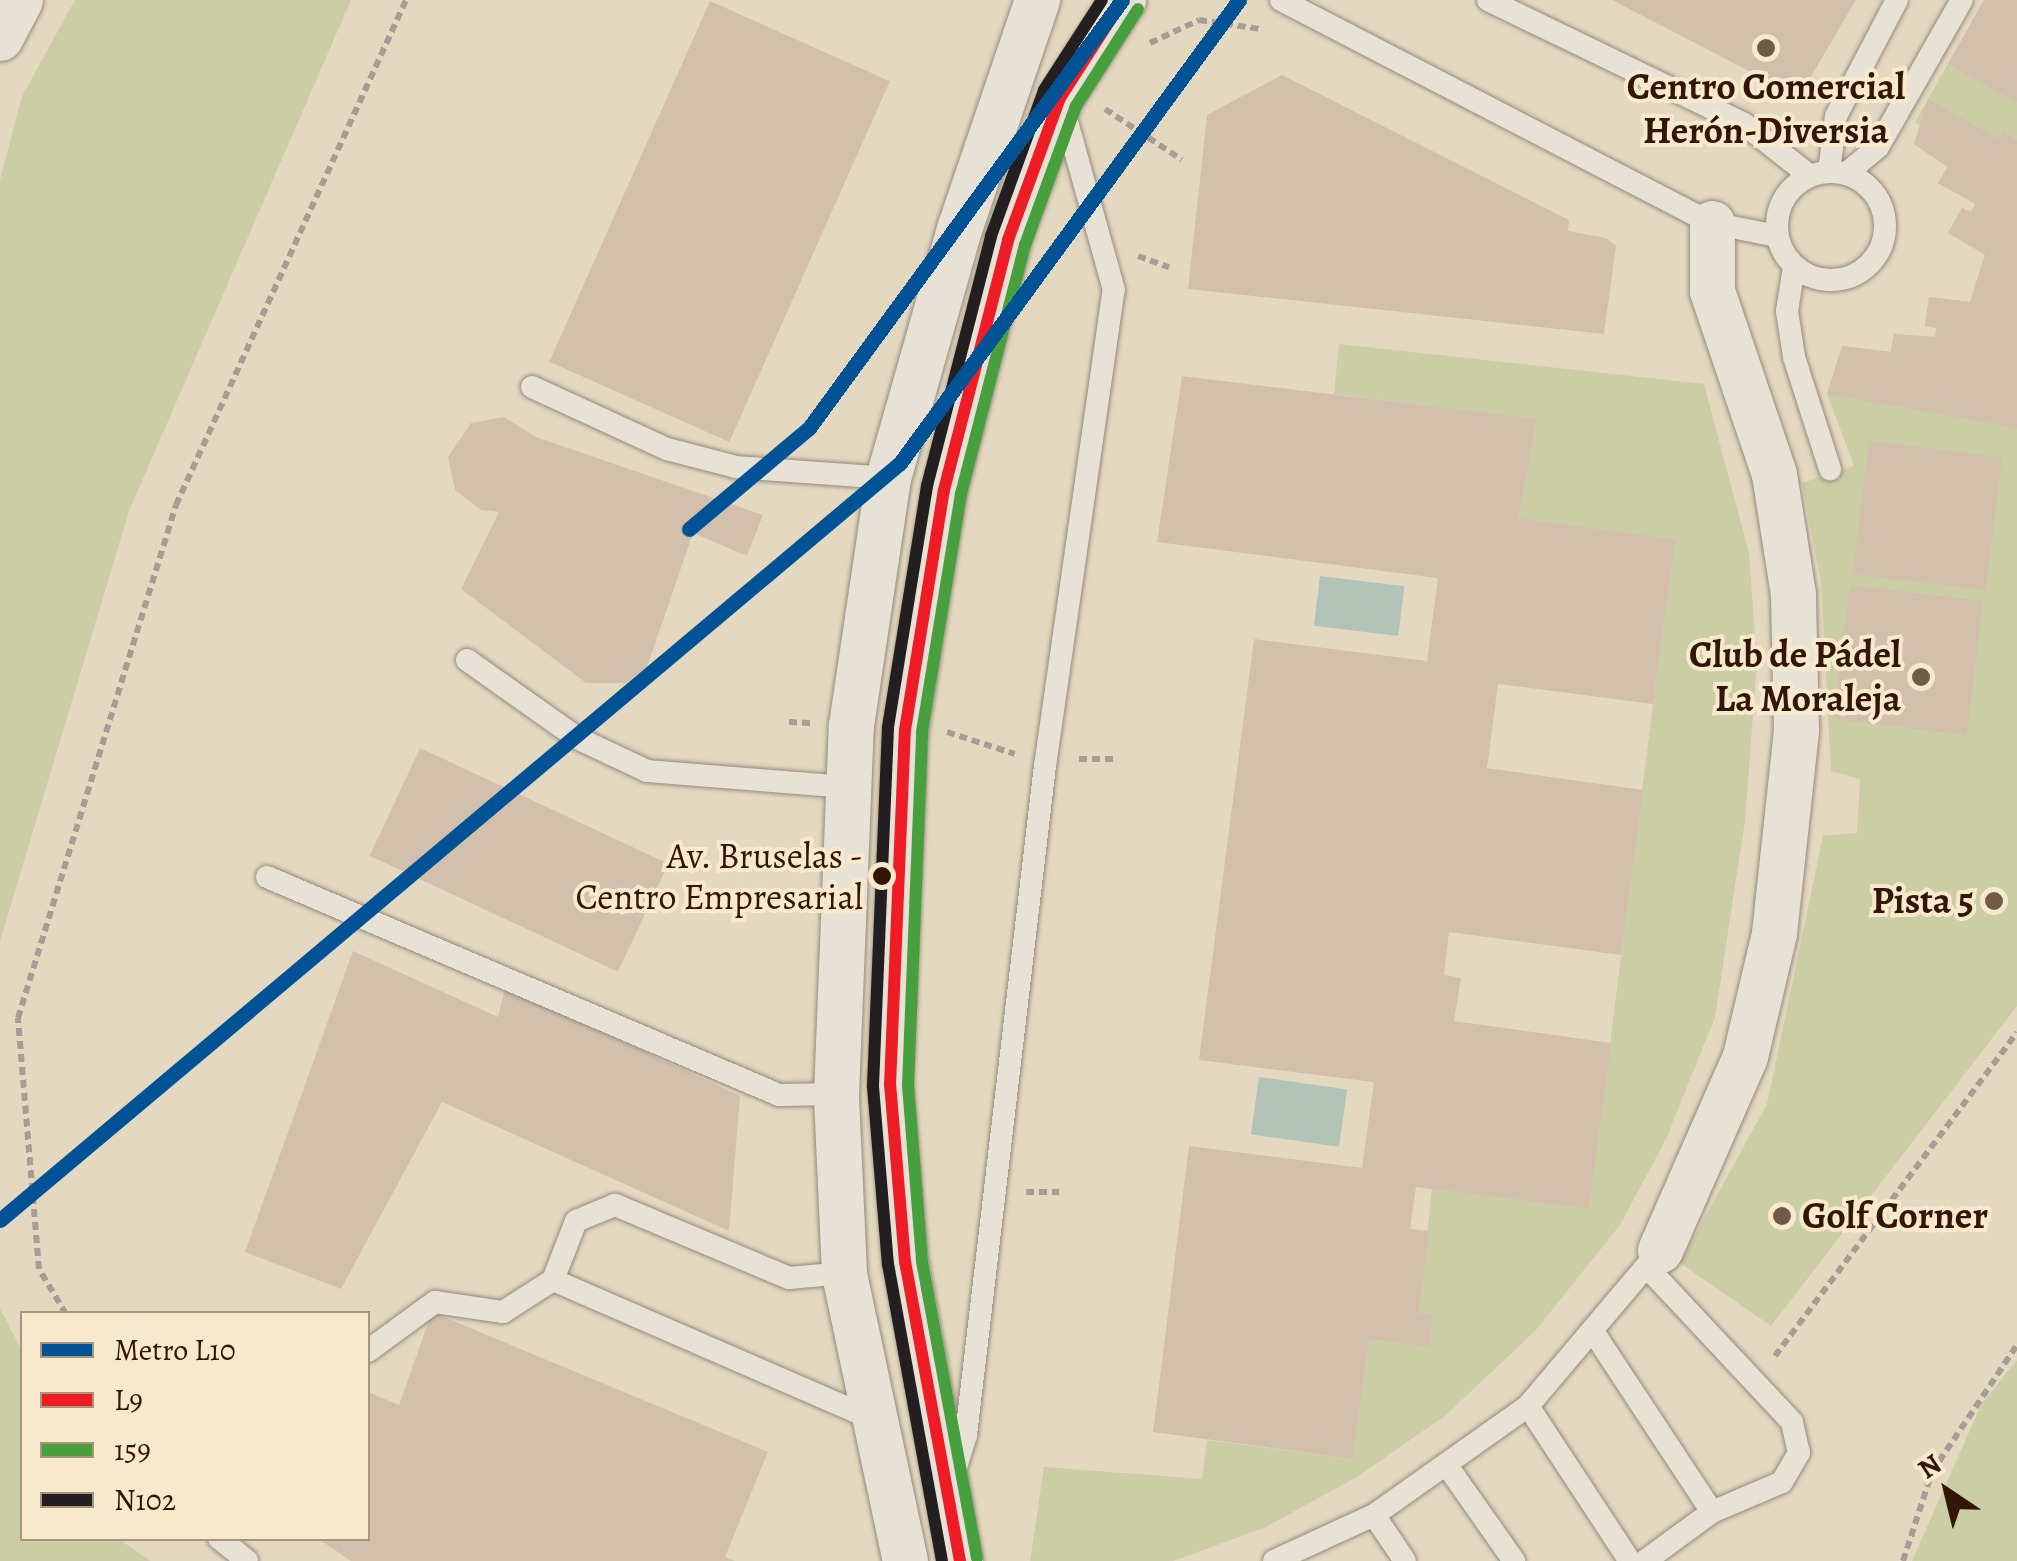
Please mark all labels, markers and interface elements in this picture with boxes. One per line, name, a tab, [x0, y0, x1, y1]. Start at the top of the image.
marker: Centro Comercial Herón-Diversia	[1755, 37, 1777, 59]
place label: Centro Comercial Herón-Diversia	[1627, 64, 1905, 153]
place label: Club de Pádel La Moraleja	[1689, 632, 1901, 722]
marker: Club de Pádel La Moraleja	[1910, 666, 1932, 688]
place label: Av. Bruselas - Centro Empresarial	[576, 833, 863, 918]
marker: Av. Bruselas - Centro Empresarial	[872, 866, 892, 886]
place label: Pista 5	[1872, 878, 1974, 924]
marker: Pista 5	[1983, 890, 2005, 912]
place label: Golf Corner	[1802, 1193, 1988, 1239]
marker: Golf Corner	[1771, 1205, 1793, 1227]
legend	[20, 1311, 370, 1541]
text: Metro L10	[114, 1330, 236, 1370]
text: L9	[114, 1380, 143, 1420]
text: 159	[114, 1430, 151, 1470]
north arrow	[1897, 1441, 1997, 1541]
text: N	[1911, 1445, 1949, 1488]
text: N102	[114, 1480, 176, 1520]

